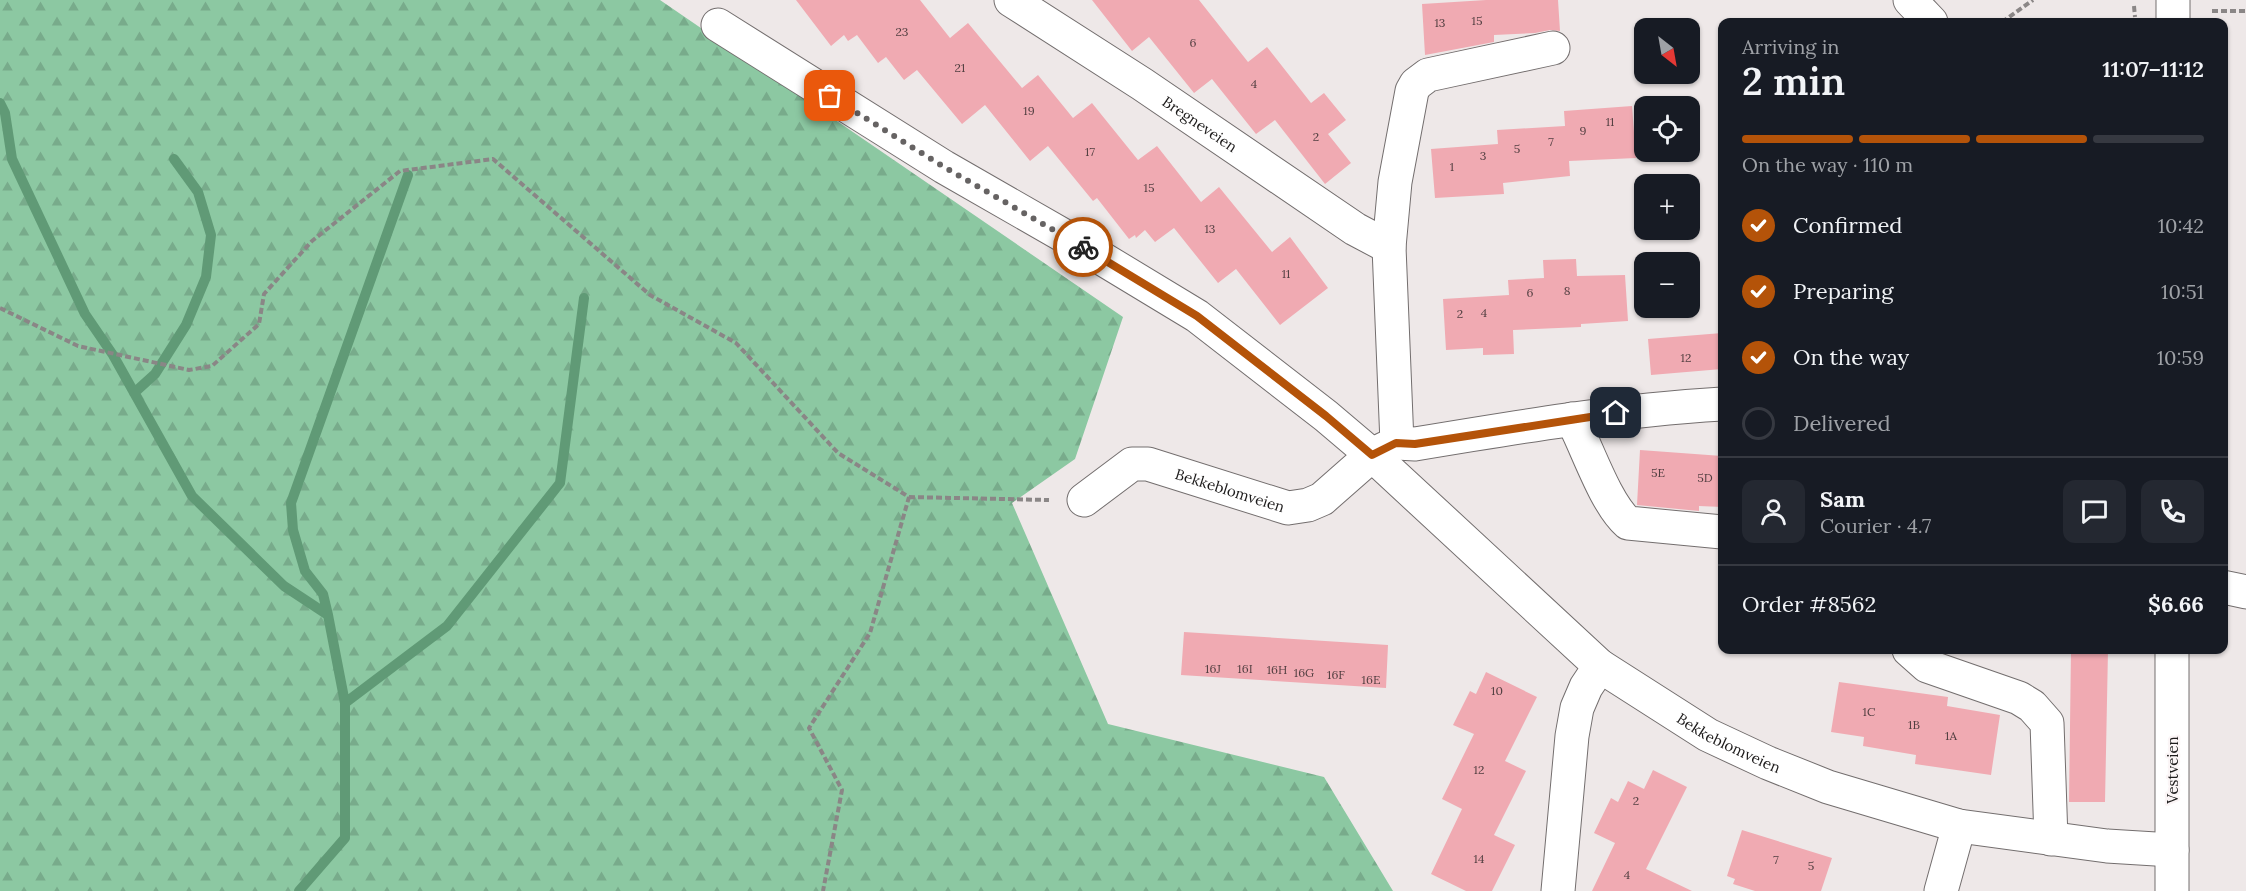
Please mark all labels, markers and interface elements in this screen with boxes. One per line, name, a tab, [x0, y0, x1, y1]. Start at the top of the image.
house number: 15	[1472, 13, 1482, 28]
house number: 13	[1434, 15, 1446, 30]
north arrow	[1634, 18, 1700, 84]
map controls	[1634, 18, 1700, 318]
house number: 23	[896, 24, 909, 39]
text: Arriving in	[1742, 34, 1839, 59]
house number: 6	[1190, 35, 1197, 50]
text: 11:07–11:12	[2102, 55, 2204, 83]
text: 2 min	[1742, 56, 1845, 106]
house number: 21	[955, 60, 965, 75]
pin	[804, 70, 855, 121]
house number: 4	[1251, 76, 1258, 91]
icon: bag	[813, 79, 846, 112]
street label: Bregneveien	[1159, 91, 1241, 156]
button: locate	[1634, 96, 1700, 162]
house number: 19	[1023, 103, 1035, 118]
house number: 11	[1606, 114, 1614, 129]
house number: 9	[1580, 123, 1587, 138]
house number: 2	[1313, 129, 1319, 144]
house number: 7	[1548, 134, 1554, 149]
house number: 5	[1514, 141, 1520, 156]
house number: 17	[1085, 144, 1095, 159]
house number: 3	[1480, 148, 1487, 163]
text: On the way · 110 m	[1742, 152, 1913, 177]
house number: 1	[1450, 159, 1454, 174]
button: +	[1634, 174, 1700, 240]
house number: 15	[1144, 180, 1154, 195]
icon: check	[1742, 209, 1775, 242]
text: Confirmed	[1793, 211, 1902, 239]
text: 10:42	[2158, 213, 2204, 238]
courier	[1053, 217, 1113, 277]
house number: 13	[1204, 221, 1216, 236]
icon: bike	[1067, 231, 1100, 264]
button: −	[1634, 252, 1700, 318]
house number: 11	[1282, 266, 1290, 281]
icon: check	[1742, 275, 1775, 308]
text: Preparing	[1793, 277, 1893, 305]
text: 10:51	[2161, 279, 2204, 304]
house number: 8	[1564, 283, 1571, 298]
house number: 6	[1527, 285, 1534, 300]
house number: 4	[1481, 305, 1488, 320]
house number: 2	[1457, 306, 1463, 321]
icon: check	[1742, 341, 1775, 374]
text: On the way	[1793, 343, 1909, 371]
text: 10:59	[2157, 345, 2204, 370]
house number: 12	[1681, 350, 1691, 365]
pin	[1590, 387, 1641, 438]
icon: home	[1599, 396, 1632, 429]
text: Delivered	[1793, 409, 1891, 437]
street label: Bekkeblomveien	[1173, 464, 1287, 516]
house number: 5E	[1651, 465, 1665, 480]
house number: 5D	[1697, 470, 1713, 485]
button: person	[1742, 480, 1805, 543]
button: chat	[2063, 480, 2126, 543]
button: phone	[2141, 480, 2204, 543]
text: Sam	[1820, 485, 1865, 513]
text: Courier · 4.7	[1820, 513, 1931, 538]
text: Order #8562	[1742, 590, 1876, 618]
text: $6.66	[2148, 590, 2204, 618]
house number: 16J	[1205, 661, 1221, 676]
house number: 16I	[1237, 661, 1253, 676]
house number: 16H	[1267, 662, 1287, 677]
house number: 16G	[1294, 665, 1314, 680]
house number: 16F	[1327, 667, 1345, 682]
house number: 16E	[1362, 672, 1380, 687]
house number: 10	[1491, 683, 1503, 698]
house number: 1C	[1863, 704, 1876, 719]
street label: Bekkeblomveien	[1674, 708, 1783, 777]
house number: 1B	[1908, 717, 1920, 732]
house number: 1A	[1945, 728, 1957, 743]
street label: Vestveien	[2163, 736, 2182, 805]
house number: 12	[1474, 762, 1484, 777]
house number: 2	[1633, 793, 1639, 808]
house number: 14	[1474, 851, 1485, 866]
house number: 7	[1773, 852, 1779, 867]
house number: 5	[1808, 858, 1814, 873]
house number: 4	[1624, 867, 1631, 882]

